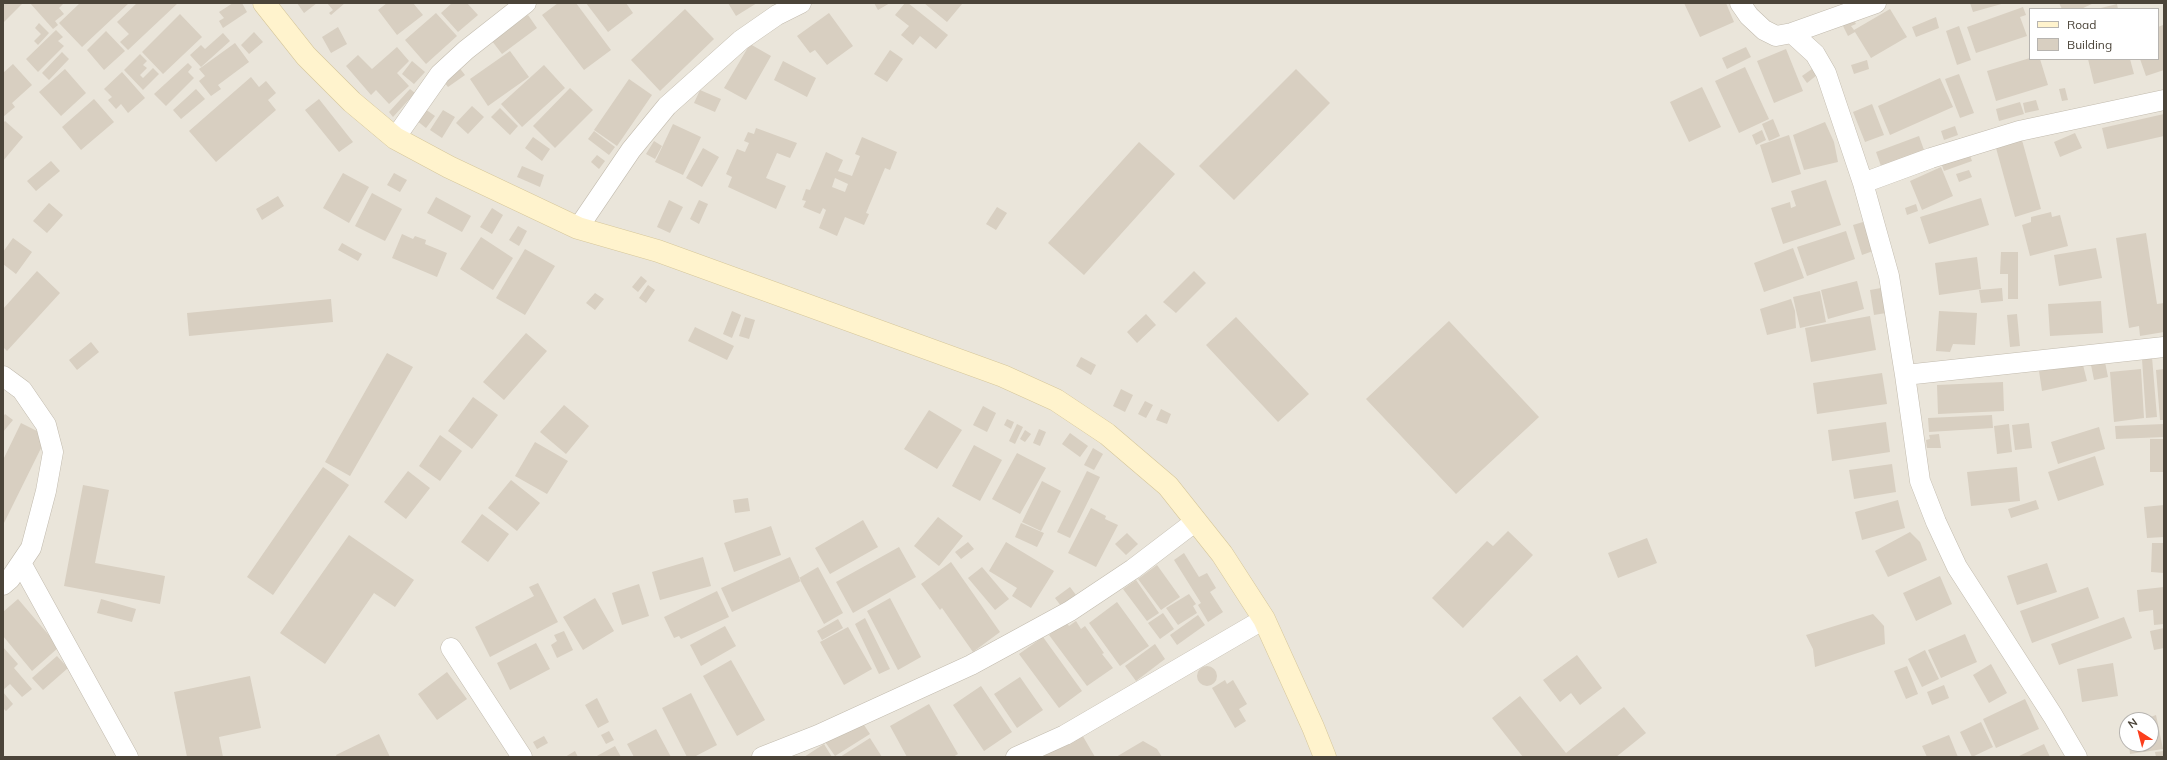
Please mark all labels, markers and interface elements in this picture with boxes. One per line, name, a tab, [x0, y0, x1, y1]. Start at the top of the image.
legend	[2029, 8, 2159, 60]
text: Road	[2067, 17, 2096, 32]
text: Building	[2067, 37, 2112, 52]
north arrow	[2119, 712, 2159, 752]
text: N	[2125, 715, 2140, 731]

